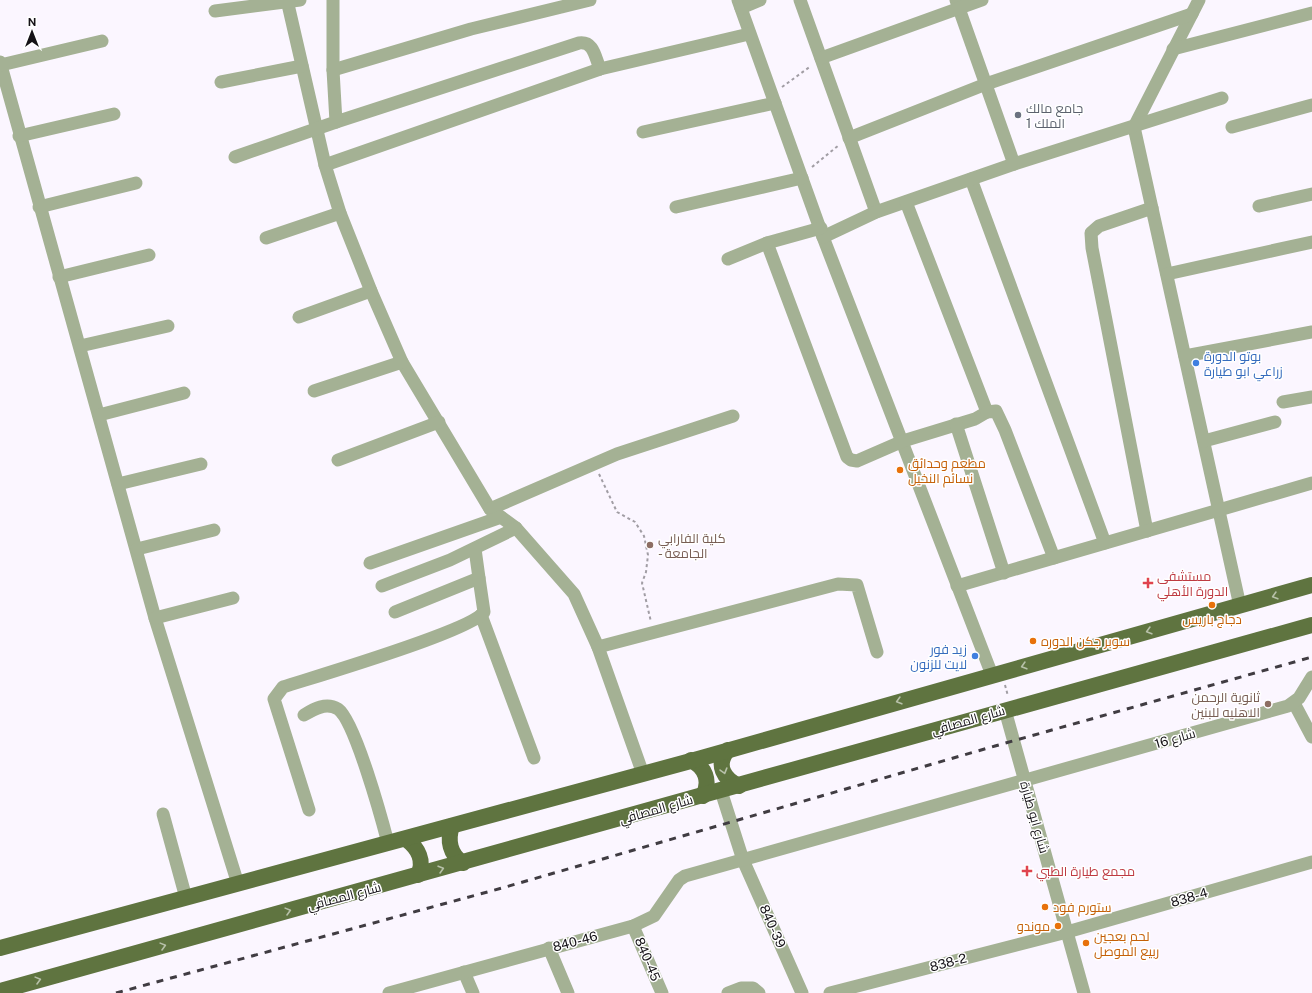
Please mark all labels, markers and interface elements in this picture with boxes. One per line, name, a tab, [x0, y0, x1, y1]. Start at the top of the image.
north arrow	[12, 12, 52, 52]
text: N	[28, 16, 36, 28]
place label: جامع مالك الملك 1	[1026, 101, 1083, 131]
marker: جامع مالك الملك 1	[1013, 110, 1023, 120]
place label: بوتو الدورة زراعي ابو طيارة	[1204, 349, 1283, 382]
marker: بوتو الدورة زراعي ابو طيارة	[1191, 358, 1201, 368]
place label: مطعم وحدائق نسائم النخيل	[908, 456, 986, 488]
marker: مطعم وحدائق نسائم النخيل	[895, 465, 905, 475]
place label: كلية الفارابي - الجامعة	[658, 531, 726, 561]
marker: كلية الفارابي - الجامعة	[645, 540, 655, 550]
place label: مستشفى الدورة الأهلي	[1157, 569, 1228, 602]
marker: مستشفى الدورة الأهلي	[1142, 577, 1154, 589]
one-way arrow	[1271, 591, 1278, 600]
marker: دجاج باريس	[1207, 600, 1217, 610]
place label: دجاج باريس	[1182, 612, 1242, 628]
one-way arrow	[1146, 626, 1153, 635]
place label: سوبر جكن الدوره	[1041, 634, 1130, 649]
marker: سوبر جكن الدوره	[1028, 636, 1038, 646]
place label: زيد فور لايت للزنون	[910, 642, 967, 672]
marker: زيد فور لايت للزنون	[970, 651, 980, 661]
one-way arrow	[1021, 661, 1028, 670]
place label: ثانوية الرحمن الاهليه للبنين	[1191, 690, 1261, 720]
one-way arrow	[896, 696, 903, 705]
marker: ثانوية الرحمن الاهليه للبنين	[1263, 699, 1273, 709]
street label: شارع المصافي	[930, 703, 1008, 741]
street label: شارع 16	[1153, 726, 1198, 752]
one-way arrow	[719, 767, 728, 774]
street label: شارع ابو طيارة	[1016, 779, 1052, 855]
street label: شارع المصافي	[618, 792, 696, 830]
place label: مجمع طيارة الطبي	[1036, 864, 1135, 882]
one-way arrow	[437, 865, 444, 874]
marker: مجمع طيارة الطبي	[1021, 865, 1033, 877]
street label: شارع المصافي	[306, 879, 384, 916]
street label: 838-4	[1169, 885, 1209, 910]
place label: ستورم فود	[1053, 900, 1112, 917]
street label: 840-39	[756, 902, 789, 950]
marker: ستورم فود	[1040, 902, 1050, 912]
one-way arrow	[285, 907, 292, 916]
place label: موندو	[1017, 919, 1050, 934]
marker: موندو	[1053, 921, 1063, 931]
street label: 840-46	[551, 928, 599, 955]
place label: لحم بعجين ربيع الموصل	[1094, 929, 1159, 960]
street label: 840-45	[632, 935, 663, 983]
marker: لحم بعجين ربيع الموصل	[1081, 938, 1091, 948]
one-way arrow	[160, 942, 166, 950]
street label: 838-2	[928, 950, 968, 975]
one-way arrow	[34, 976, 41, 985]

